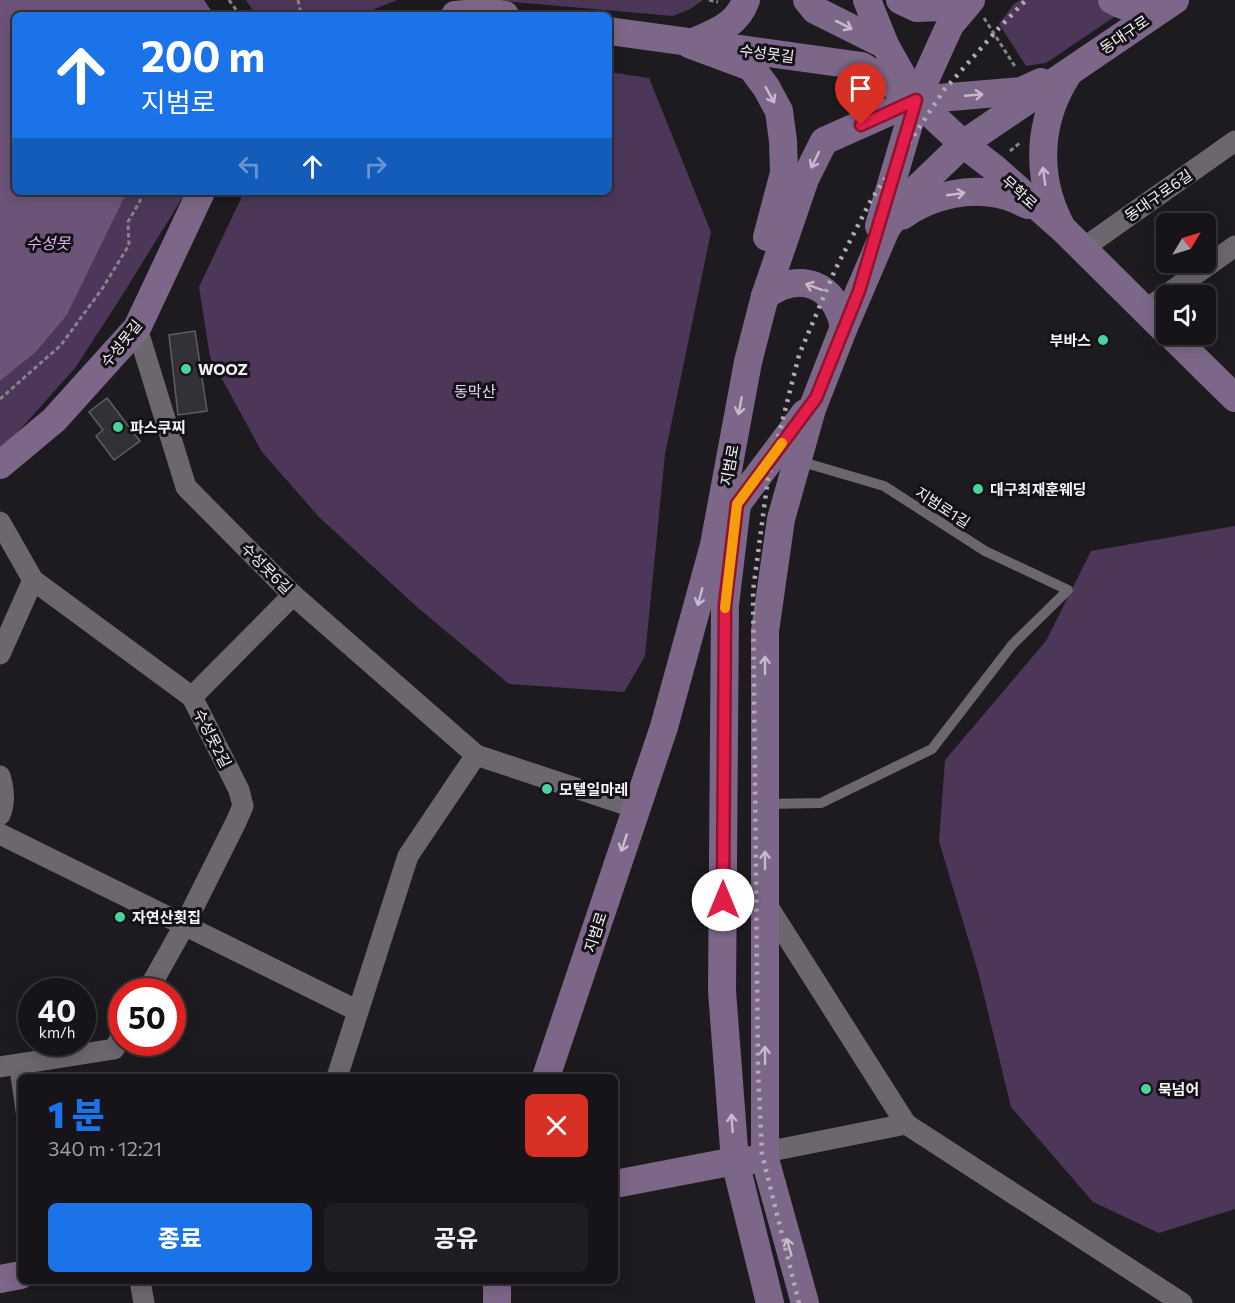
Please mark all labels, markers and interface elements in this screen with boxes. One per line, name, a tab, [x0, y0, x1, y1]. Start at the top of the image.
street label: 동대구로	[1096, 11, 1152, 57]
one-way arrow	[835, 19, 853, 31]
text: 200 m	[141, 29, 265, 81]
icon: ahead	[42, 36, 120, 114]
street label: 수성못길	[739, 41, 795, 65]
pin	[835, 63, 886, 125]
icon: arrive	[844, 72, 877, 105]
text: 지범로	[141, 85, 216, 118]
one-way arrow	[764, 86, 776, 103]
one-way arrow	[964, 89, 984, 100]
icon: left	[233, 150, 266, 183]
icon: ahead	[296, 150, 329, 183]
icon: right	[359, 150, 392, 183]
one-way arrow	[809, 151, 821, 168]
street label: 동대구로6길	[1121, 165, 1195, 225]
one-way arrow	[1039, 166, 1050, 186]
street label: 무학로	[999, 171, 1041, 213]
one-way arrow	[946, 188, 965, 199]
north arrow	[1156, 213, 1216, 273]
map controls	[1156, 213, 1216, 345]
water label: 수성못	[26, 233, 71, 252]
one-way arrow	[805, 281, 823, 292]
button: sound	[1156, 285, 1216, 345]
street label: 수성못길	[97, 316, 145, 370]
place label: 부바스	[1050, 331, 1091, 349]
marker: 부바스	[1096, 333, 1110, 347]
place label: WOOZ	[198, 360, 248, 378]
marker: WOOZ	[179, 362, 193, 376]
park label: 동막산	[454, 382, 496, 400]
one-way arrow	[734, 396, 745, 415]
place label: 파스쿠찌	[130, 418, 185, 436]
marker: 파스쿠찌	[111, 420, 125, 434]
street label: 지범로	[716, 443, 742, 487]
place label: 대구최재훈웨딩	[990, 480, 1087, 498]
marker: 대구최재훈웨딩	[971, 482, 985, 496]
street label: 지범로1길	[912, 483, 974, 531]
street label: 수성못6길	[238, 539, 296, 597]
one-way arrow	[694, 587, 705, 606]
one-way arrow	[759, 656, 771, 676]
street label: 수성못2길	[191, 706, 235, 770]
place label: 모텔일마레	[559, 780, 628, 798]
marker: 모텔일마레	[540, 782, 554, 796]
one-way arrow	[618, 833, 629, 852]
one-way arrow	[759, 851, 771, 871]
position arrow	[691, 868, 755, 932]
place label: 자연산횟집	[132, 908, 201, 926]
marker: 자연산횟집	[113, 910, 127, 924]
street label: 지범로	[580, 910, 610, 954]
speed limit sign: 50	[108, 978, 186, 1056]
text: 40	[38, 991, 76, 1028]
text: km/h	[39, 1023, 75, 1041]
one-way arrow	[759, 1046, 771, 1066]
place label: 묵넘어	[1158, 1080, 1199, 1098]
marker: 묵넘어	[1139, 1082, 1153, 1096]
text: 1 분	[48, 1091, 105, 1135]
button: close	[525, 1094, 588, 1157]
one-way arrow	[726, 1113, 737, 1133]
text: 340 m · 12:21	[48, 1136, 162, 1160]
button: 종료	[48, 1203, 312, 1272]
button: 공유	[324, 1203, 588, 1272]
one-way arrow	[783, 1238, 795, 1257]

